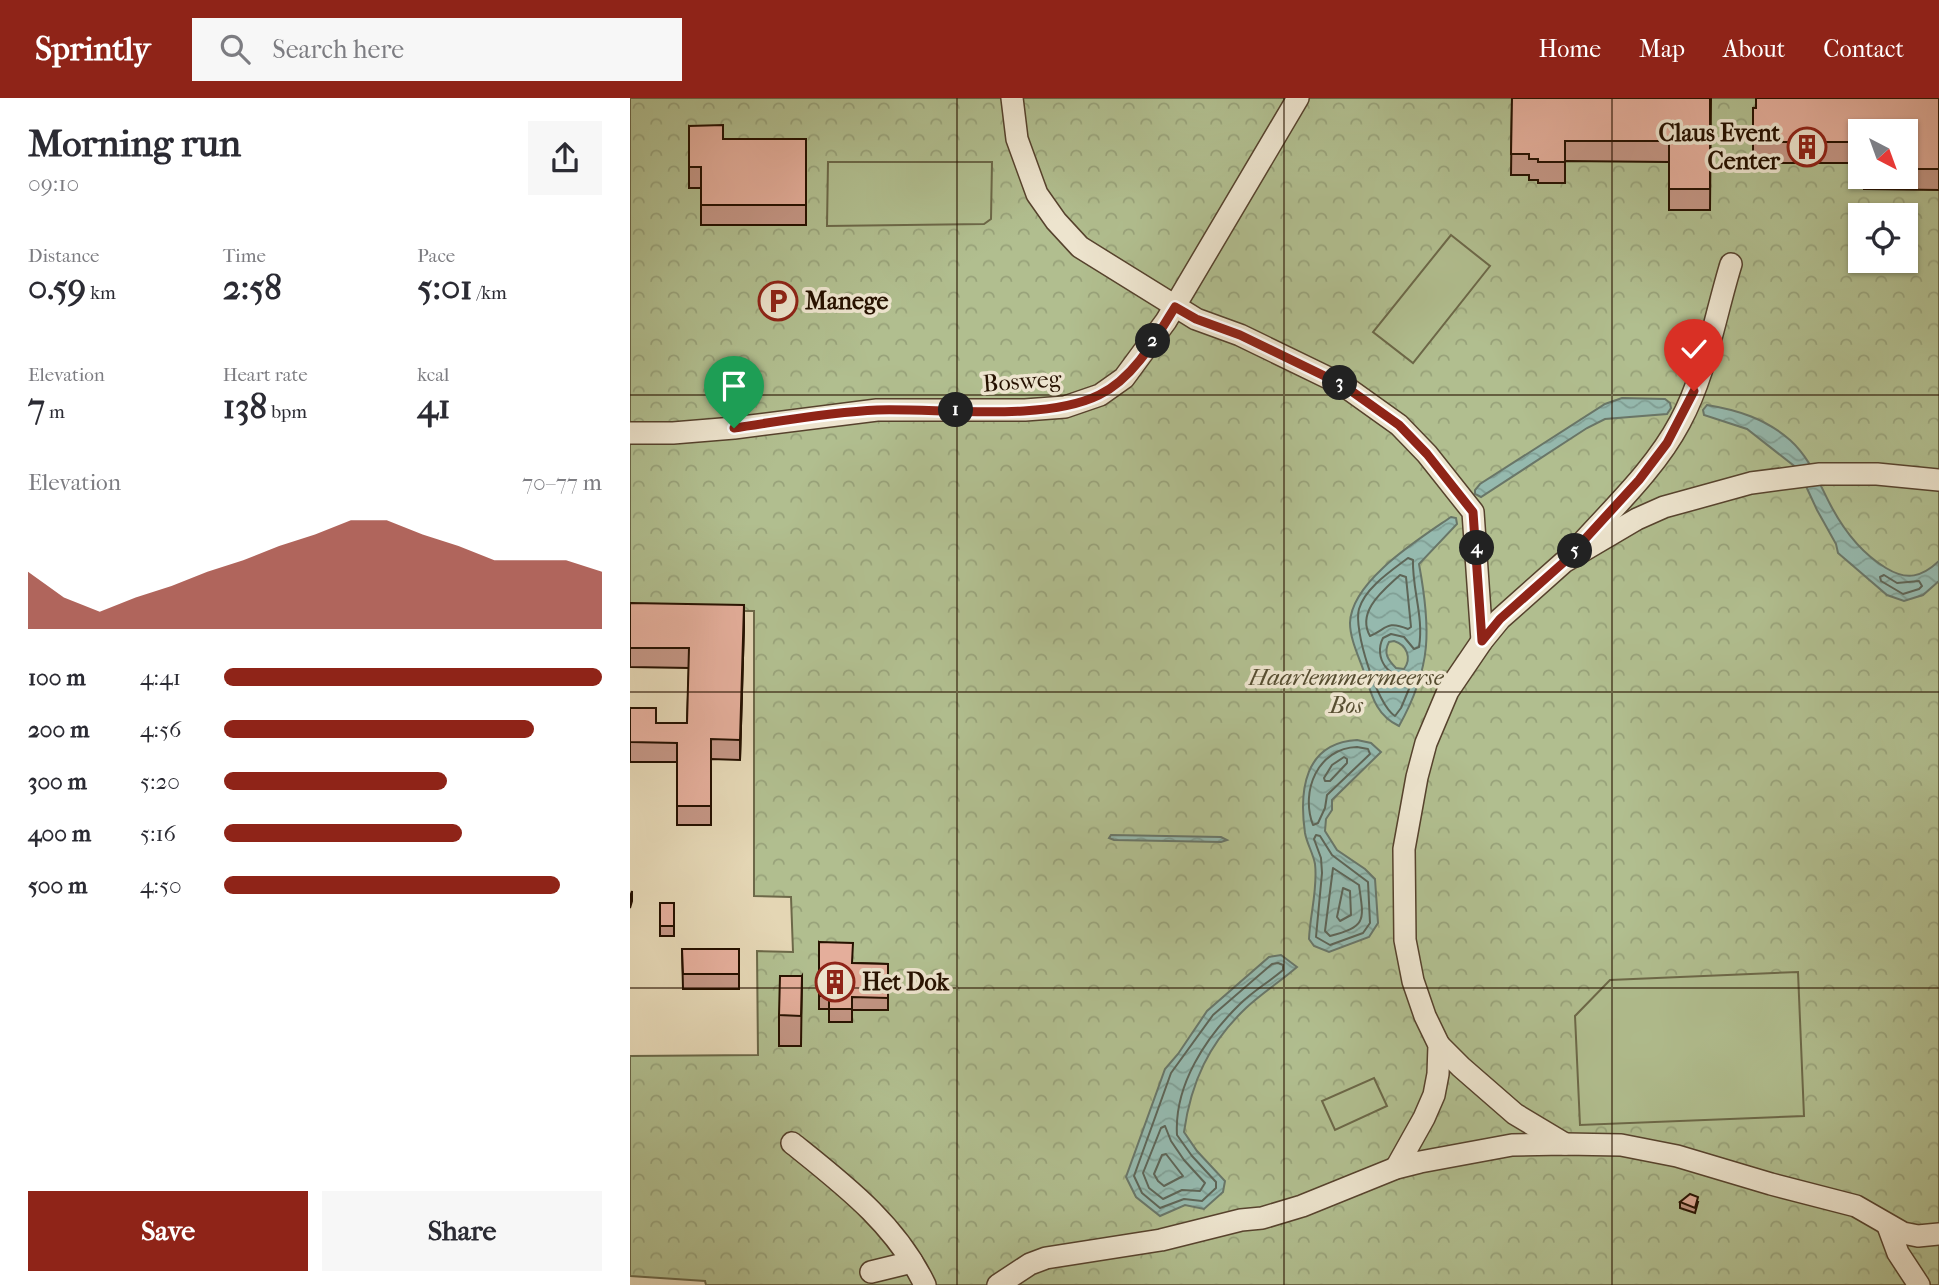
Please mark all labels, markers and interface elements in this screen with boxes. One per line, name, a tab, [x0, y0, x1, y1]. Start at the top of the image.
search box	[192, 18, 682, 81]
text: Sprintly	[35, 30, 150, 69]
icon: search	[216, 30, 254, 68]
text: Search here	[272, 34, 404, 65]
text: Home	[1539, 35, 1601, 63]
text: Map	[1639, 35, 1685, 63]
text: About	[1723, 35, 1785, 63]
text: Contact	[1823, 35, 1904, 63]
place label: Claus Event Center	[1659, 119, 1781, 175]
north arrow	[1848, 119, 1918, 189]
map controls	[1848, 119, 1918, 273]
text: Morning run	[28, 121, 241, 166]
button: share	[528, 121, 602, 195]
building icon: Claus Event Center	[1786, 126, 1828, 168]
text: 09:10	[28, 170, 79, 197]
button: locate	[1848, 203, 1918, 273]
text: Distance	[28, 245, 99, 267]
text: Time	[223, 245, 266, 267]
text: Pace	[417, 245, 455, 267]
text: 0.59	[28, 267, 86, 308]
text: 2:58	[223, 267, 282, 308]
text: 5:01	[417, 267, 473, 308]
parking icon: Manege	[757, 280, 799, 322]
text: km	[86, 282, 116, 304]
text: /km	[473, 282, 507, 304]
place label: Manege	[805, 287, 889, 315]
pin	[1664, 319, 1724, 391]
pin: 2	[1135, 324, 1170, 358]
text: 2	[1148, 329, 1157, 351]
icon: check	[1675, 330, 1713, 368]
pin	[704, 356, 764, 428]
text: Elevation	[28, 364, 105, 386]
text: Heart rate	[223, 364, 308, 386]
text: kcal	[417, 364, 449, 386]
street label: Bosweg	[982, 364, 1063, 398]
pin: 3	[1322, 366, 1358, 400]
icon: arrive	[715, 367, 753, 405]
text: 3	[1336, 371, 1343, 393]
text: 7	[28, 386, 45, 427]
text: 138	[223, 386, 267, 427]
text: 41	[417, 386, 450, 427]
pin: 1	[938, 392, 974, 428]
text: 1	[952, 398, 959, 420]
text: m	[45, 401, 65, 423]
text: bpm	[267, 401, 307, 423]
text: Elevation	[28, 469, 121, 496]
text: 70–77 m	[522, 469, 602, 496]
pin: 4	[1460, 531, 1494, 566]
pin: 5	[1558, 533, 1592, 568]
text: 4	[1471, 536, 1482, 558]
text: 5	[1570, 539, 1579, 561]
park label: Haarlemmermeerse Bos	[1248, 663, 1445, 719]
text: 100 m	[28, 664, 86, 691]
text: 4:41	[140, 664, 181, 691]
text: 200 m	[28, 716, 89, 743]
text: 4:56	[140, 716, 182, 743]
text: 300 m	[28, 768, 87, 795]
text: 5:20	[140, 768, 180, 795]
text: 400 m	[28, 820, 91, 847]
text: 5:16	[140, 820, 176, 847]
text: 500 m	[28, 872, 87, 899]
text: 4:50	[140, 872, 182, 899]
building icon: Het Dok	[814, 961, 856, 1003]
place label: Het Dok	[862, 968, 950, 996]
button: Save	[28, 1191, 308, 1271]
button: Share	[322, 1191, 602, 1271]

